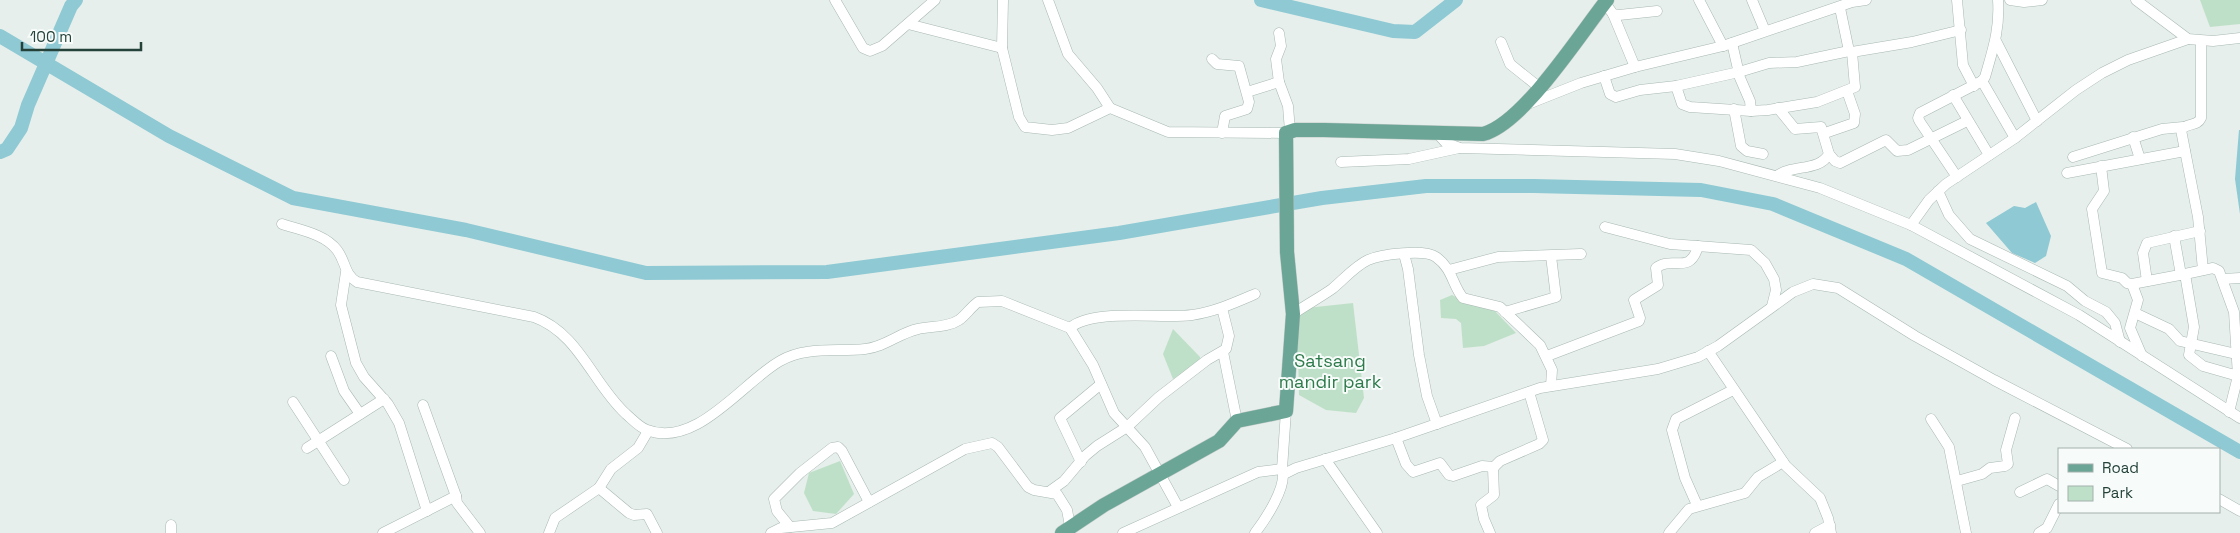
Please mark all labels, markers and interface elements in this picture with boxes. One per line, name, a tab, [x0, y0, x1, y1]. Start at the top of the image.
scale bar	[22, 20, 141, 52]
text: 100 m	[30, 27, 72, 46]
park label: Satsang mandir park	[1279, 349, 1382, 393]
legend	[2058, 448, 2220, 513]
text: Road	[2102, 458, 2139, 477]
text: Park	[2102, 483, 2133, 502]

